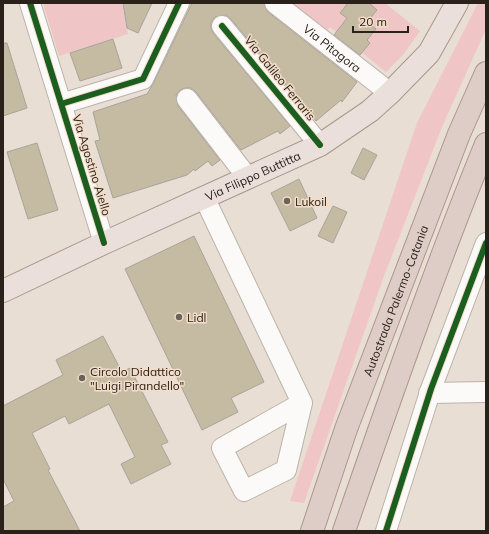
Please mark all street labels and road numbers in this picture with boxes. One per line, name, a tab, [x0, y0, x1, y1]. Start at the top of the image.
street label: Via Pitagora	[301, 21, 364, 75]
street label: Via Galileo Ferraris	[241, 33, 319, 123]
street label: Via Agostino Aiello	[69, 113, 115, 218]
street label: Via Filippo Buttitta	[203, 147, 303, 204]
street label: Autostrada Palermo-Catania	[359, 223, 431, 378]

